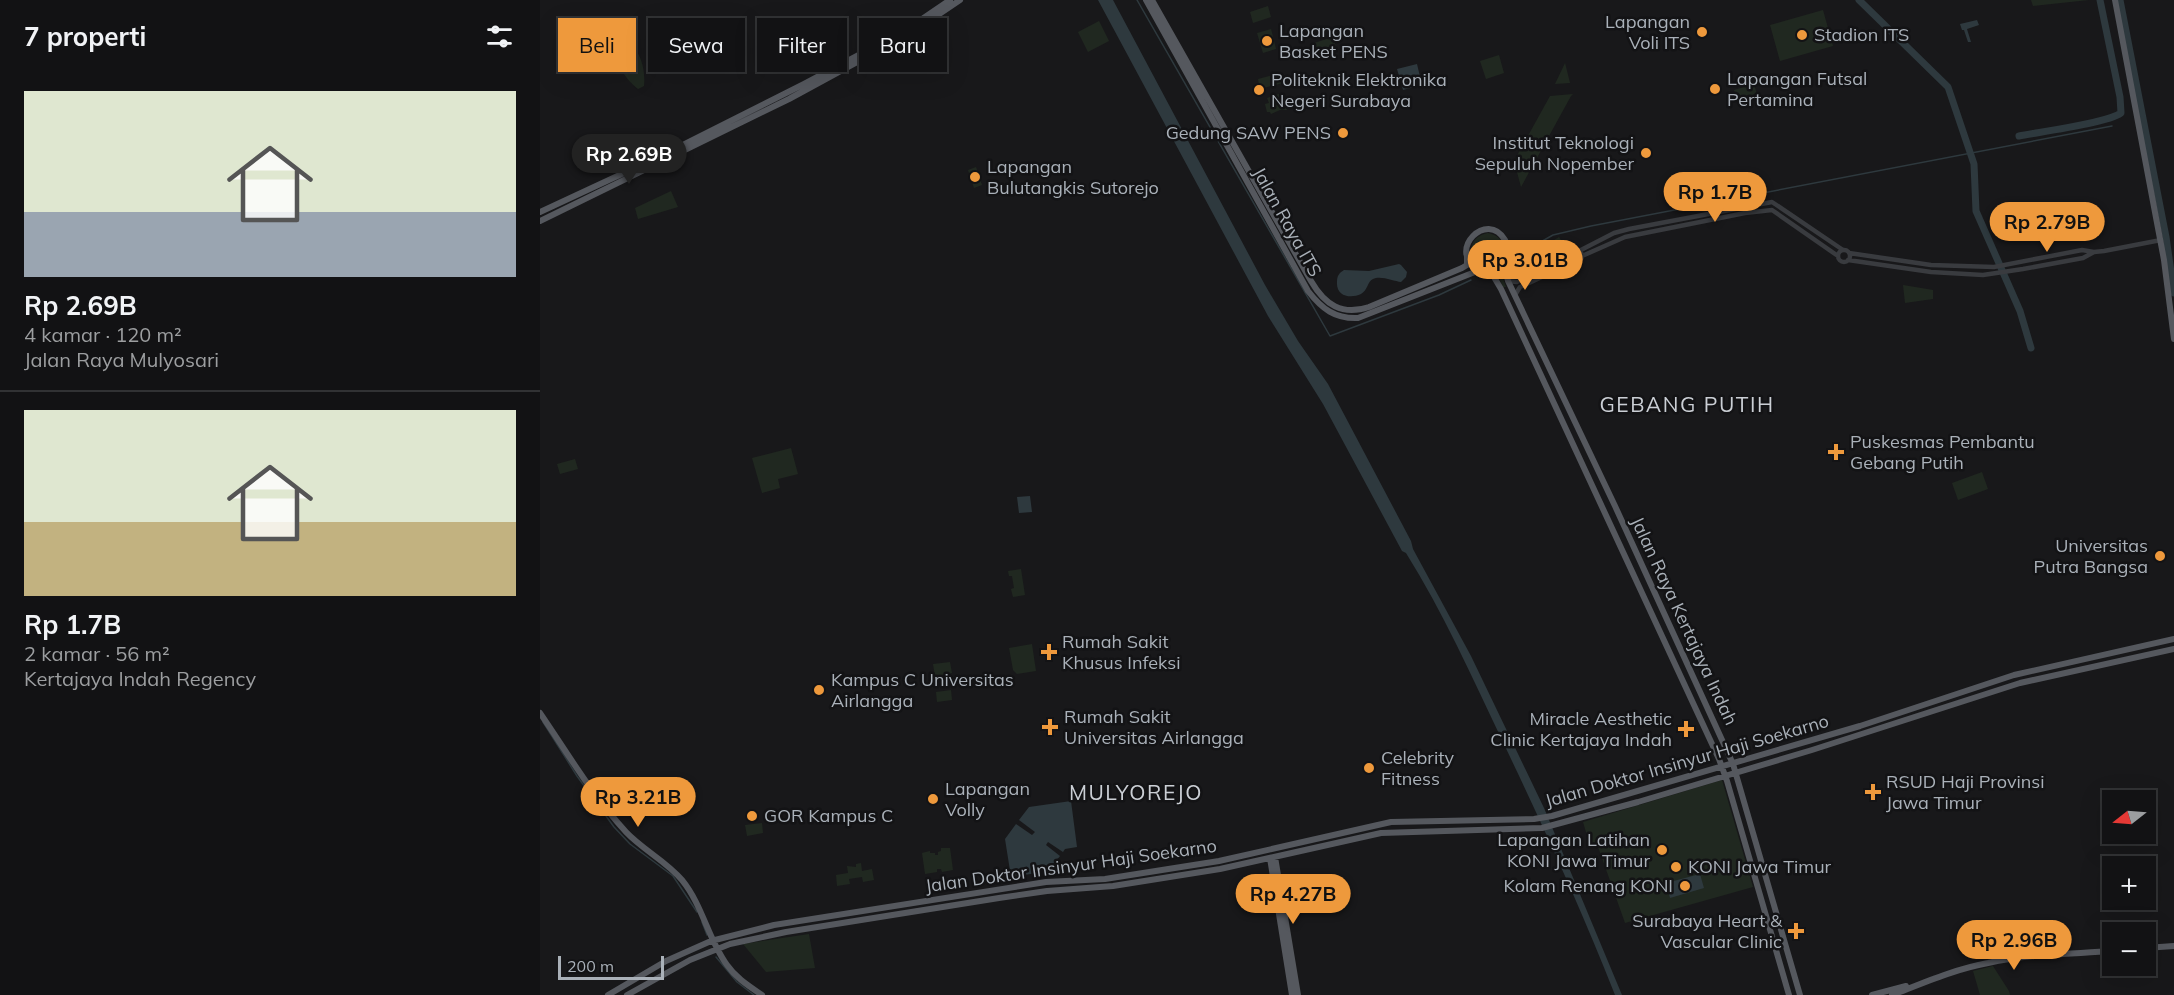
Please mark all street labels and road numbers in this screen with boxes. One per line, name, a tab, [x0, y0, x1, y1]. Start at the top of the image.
street label: Jalan Raya ITS	[1248, 163, 1327, 280]
street label: Jalan Raya Kertajaya Indah	[1626, 513, 1743, 729]
street label: Jalan Doktor Insinyur Haji Soekarno	[1542, 709, 1831, 812]
street label: Jalan Doktor Insinyur Haji Soekarno	[924, 834, 1218, 897]

